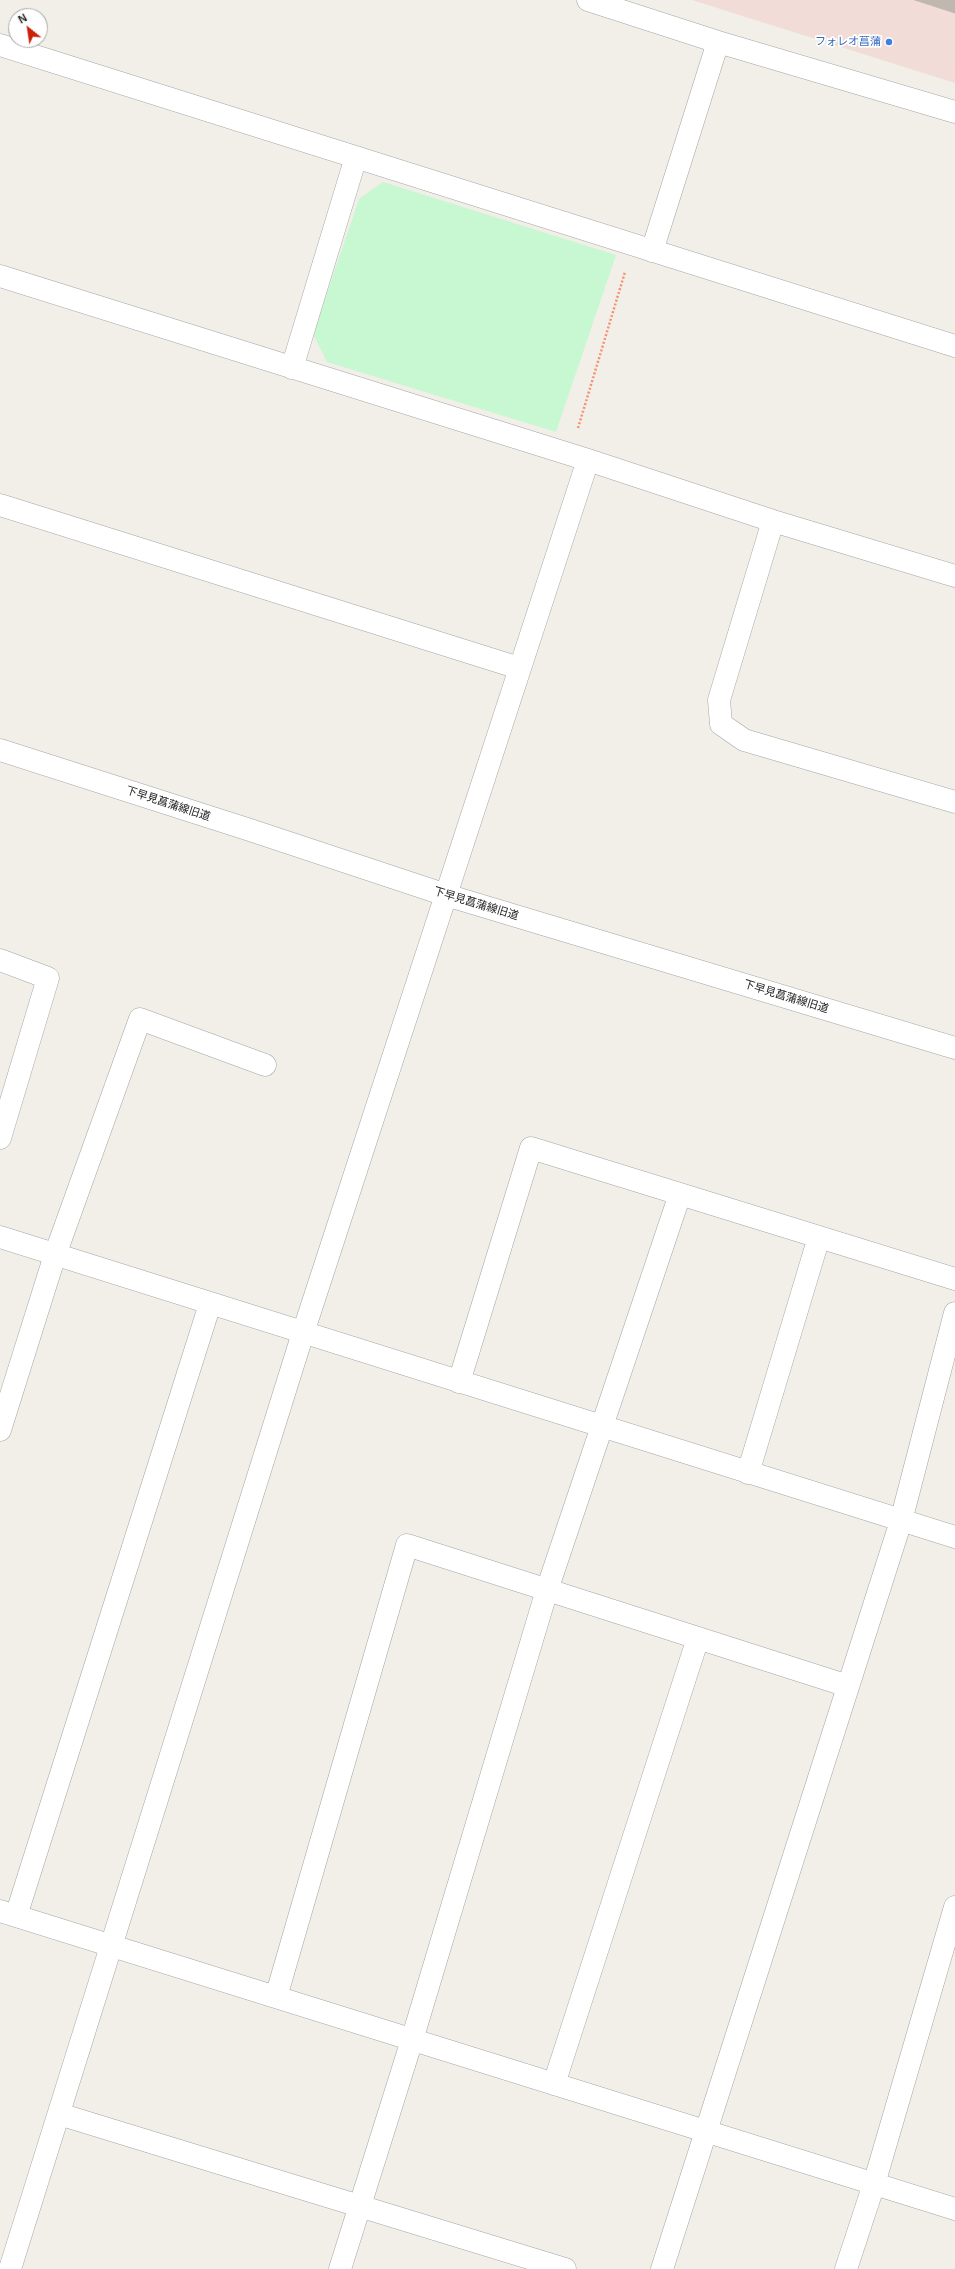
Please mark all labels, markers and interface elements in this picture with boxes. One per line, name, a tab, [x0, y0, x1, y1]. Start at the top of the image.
north arrow	[8, 8, 48, 48]
text: N	[16, 11, 29, 26]
place label: フォレオ菖蒲	[815, 35, 881, 49]
marker: フォレオ菖蒲	[884, 37, 894, 47]
street label: 下早見菖蒲線旧道	[124, 784, 212, 824]
street label: 下早見菖蒲線旧道	[432, 885, 520, 923]
street label: 下早見菖蒲線旧道	[742, 978, 830, 1016]

